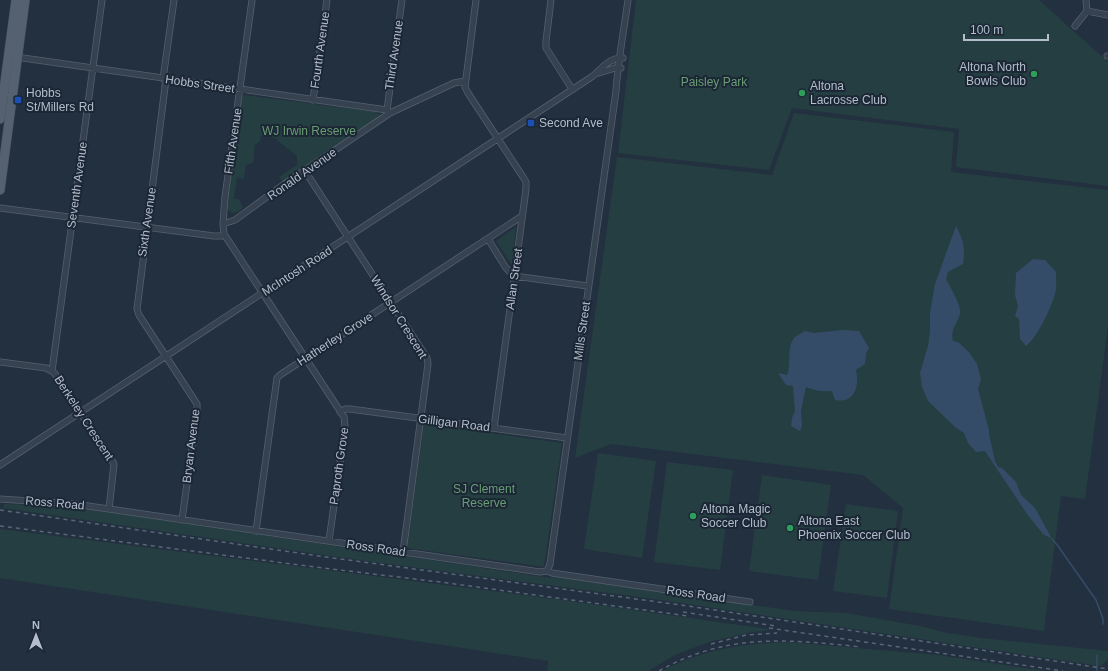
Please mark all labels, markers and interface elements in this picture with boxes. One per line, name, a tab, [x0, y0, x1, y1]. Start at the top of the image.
street label: Fourth Avenue	[308, 10, 332, 90]
scale bar	[964, 16, 1048, 42]
street label: Third Avenue	[382, 19, 406, 91]
text: 100 m	[970, 23, 1003, 37]
place label: Altona North Bowls Club	[959, 60, 1026, 88]
marker: Altona North Bowls Club	[1029, 69, 1039, 79]
street label: Hobbs Street	[164, 72, 236, 96]
park label: Paisley Park	[681, 75, 748, 89]
place label: Altona Lacrosse Club	[810, 79, 887, 107]
place label: Hobbs St/Millers Rd	[26, 86, 94, 114]
marker: Altona Lacrosse Club	[797, 88, 807, 98]
marker: Hobbs St/Millers Rd	[13, 95, 23, 105]
street label: Fifth Avenue	[221, 107, 245, 175]
place label: Second Ave	[539, 116, 603, 130]
marker: Second Ave	[526, 118, 536, 128]
park label: WJ Irwin Reserve	[262, 124, 356, 138]
street label: Seventh Avenue	[64, 141, 90, 229]
street label: Ronald Avenue	[265, 145, 340, 203]
street label: Sixth Avenue	[135, 186, 159, 258]
street label: McIntosh Road	[259, 243, 335, 299]
street label: Allan Street	[503, 247, 525, 311]
street label: Windsor Crescent	[368, 273, 431, 362]
street label: Mills Street	[571, 300, 593, 361]
street label: Hatherley Grove	[295, 309, 376, 369]
street label: Berkeley Crescent	[51, 373, 117, 463]
street label: Bryan Avenue	[180, 408, 203, 484]
street label: Gilligan Road	[417, 412, 491, 434]
street label: Paproth Grove	[327, 426, 351, 506]
park label: SJ Clement Reserve	[453, 482, 516, 510]
street label: Ross Road	[25, 493, 85, 513]
place label: Altona Magic Soccer Club	[701, 502, 770, 530]
marker: Altona Magic Soccer Club	[688, 511, 698, 521]
place label: Altona East Phoenix Soccer Club	[798, 514, 910, 542]
marker: Altona East Phoenix Soccer Club	[785, 523, 795, 533]
street label: Ross Road	[346, 537, 406, 559]
street label: Ross Road	[666, 583, 726, 605]
north arrow	[16, 615, 56, 655]
text: N	[32, 619, 40, 631]

